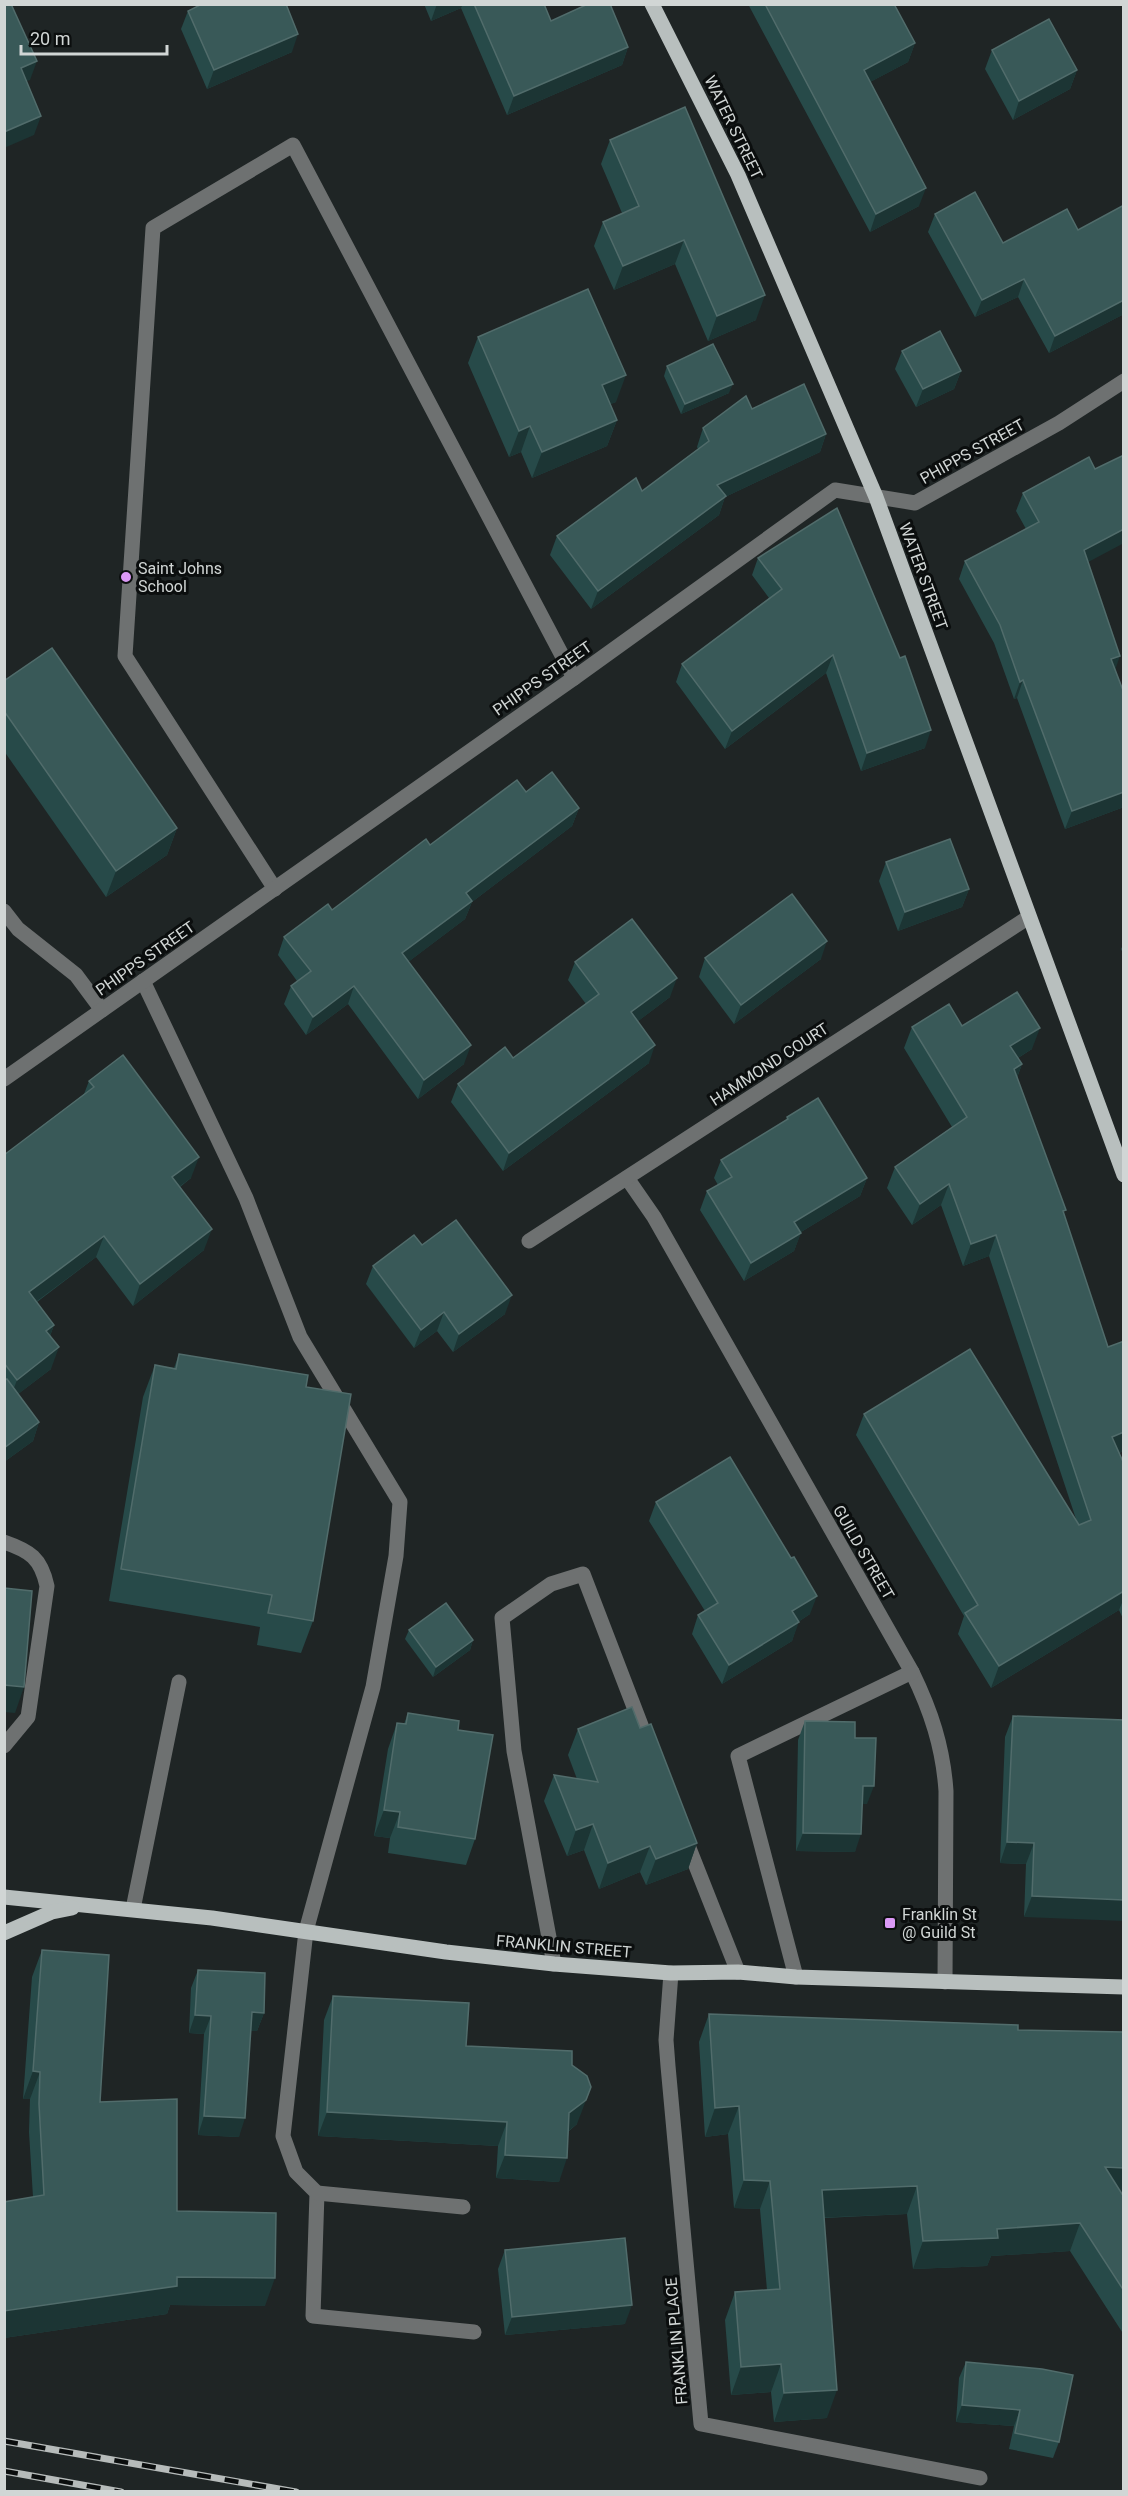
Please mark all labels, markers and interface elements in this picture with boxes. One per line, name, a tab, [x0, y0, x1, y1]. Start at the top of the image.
scale bar	[21, 18, 166, 56]
text: 20 m	[30, 28, 70, 49]
street label: WATER STREET	[700, 72, 767, 182]
street label: PHIPPS STREET	[917, 415, 1028, 488]
street label: WATER STREET	[895, 520, 952, 633]
place label: Saint Johns School	[138, 559, 222, 596]
marker: Saint Johns School	[119, 570, 133, 584]
street label: PHIPPS STREET	[489, 637, 596, 720]
street label: PHIPPS STREET	[92, 917, 199, 1000]
street label: HAMMOND COURT	[706, 1019, 832, 1110]
street label: GUILD STREET	[829, 1502, 898, 1603]
place label: Franklin St @ Guild St	[902, 1905, 977, 1942]
marker: Franklin St @ Guild St	[883, 1916, 897, 1930]
street label: FRANKLIN STREET	[496, 1931, 633, 1962]
street label: FRANKLIN PLACE	[661, 2277, 692, 2405]

